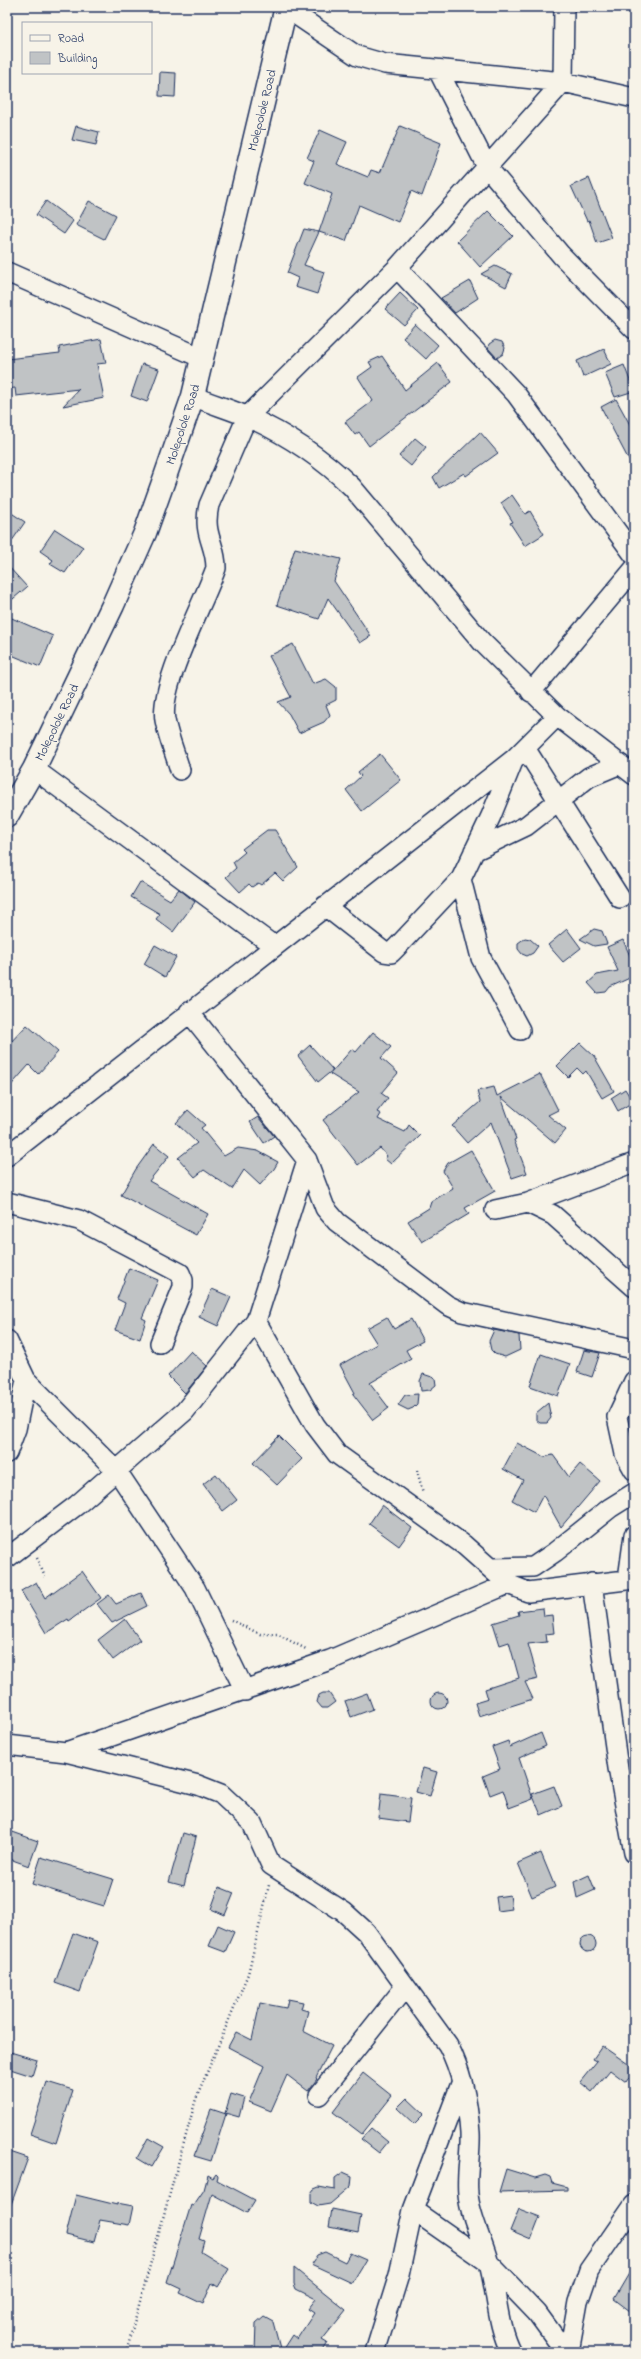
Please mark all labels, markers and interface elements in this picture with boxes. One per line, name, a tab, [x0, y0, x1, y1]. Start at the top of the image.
legend	[22, 22, 152, 74]
text: Road	[58, 30, 84, 48]
text: Building	[57, 50, 97, 69]
street label: Molepolole Road	[243, 67, 282, 153]
street label: Molepolole Road	[161, 381, 206, 467]
street label: Molepolole Road	[30, 680, 85, 764]

